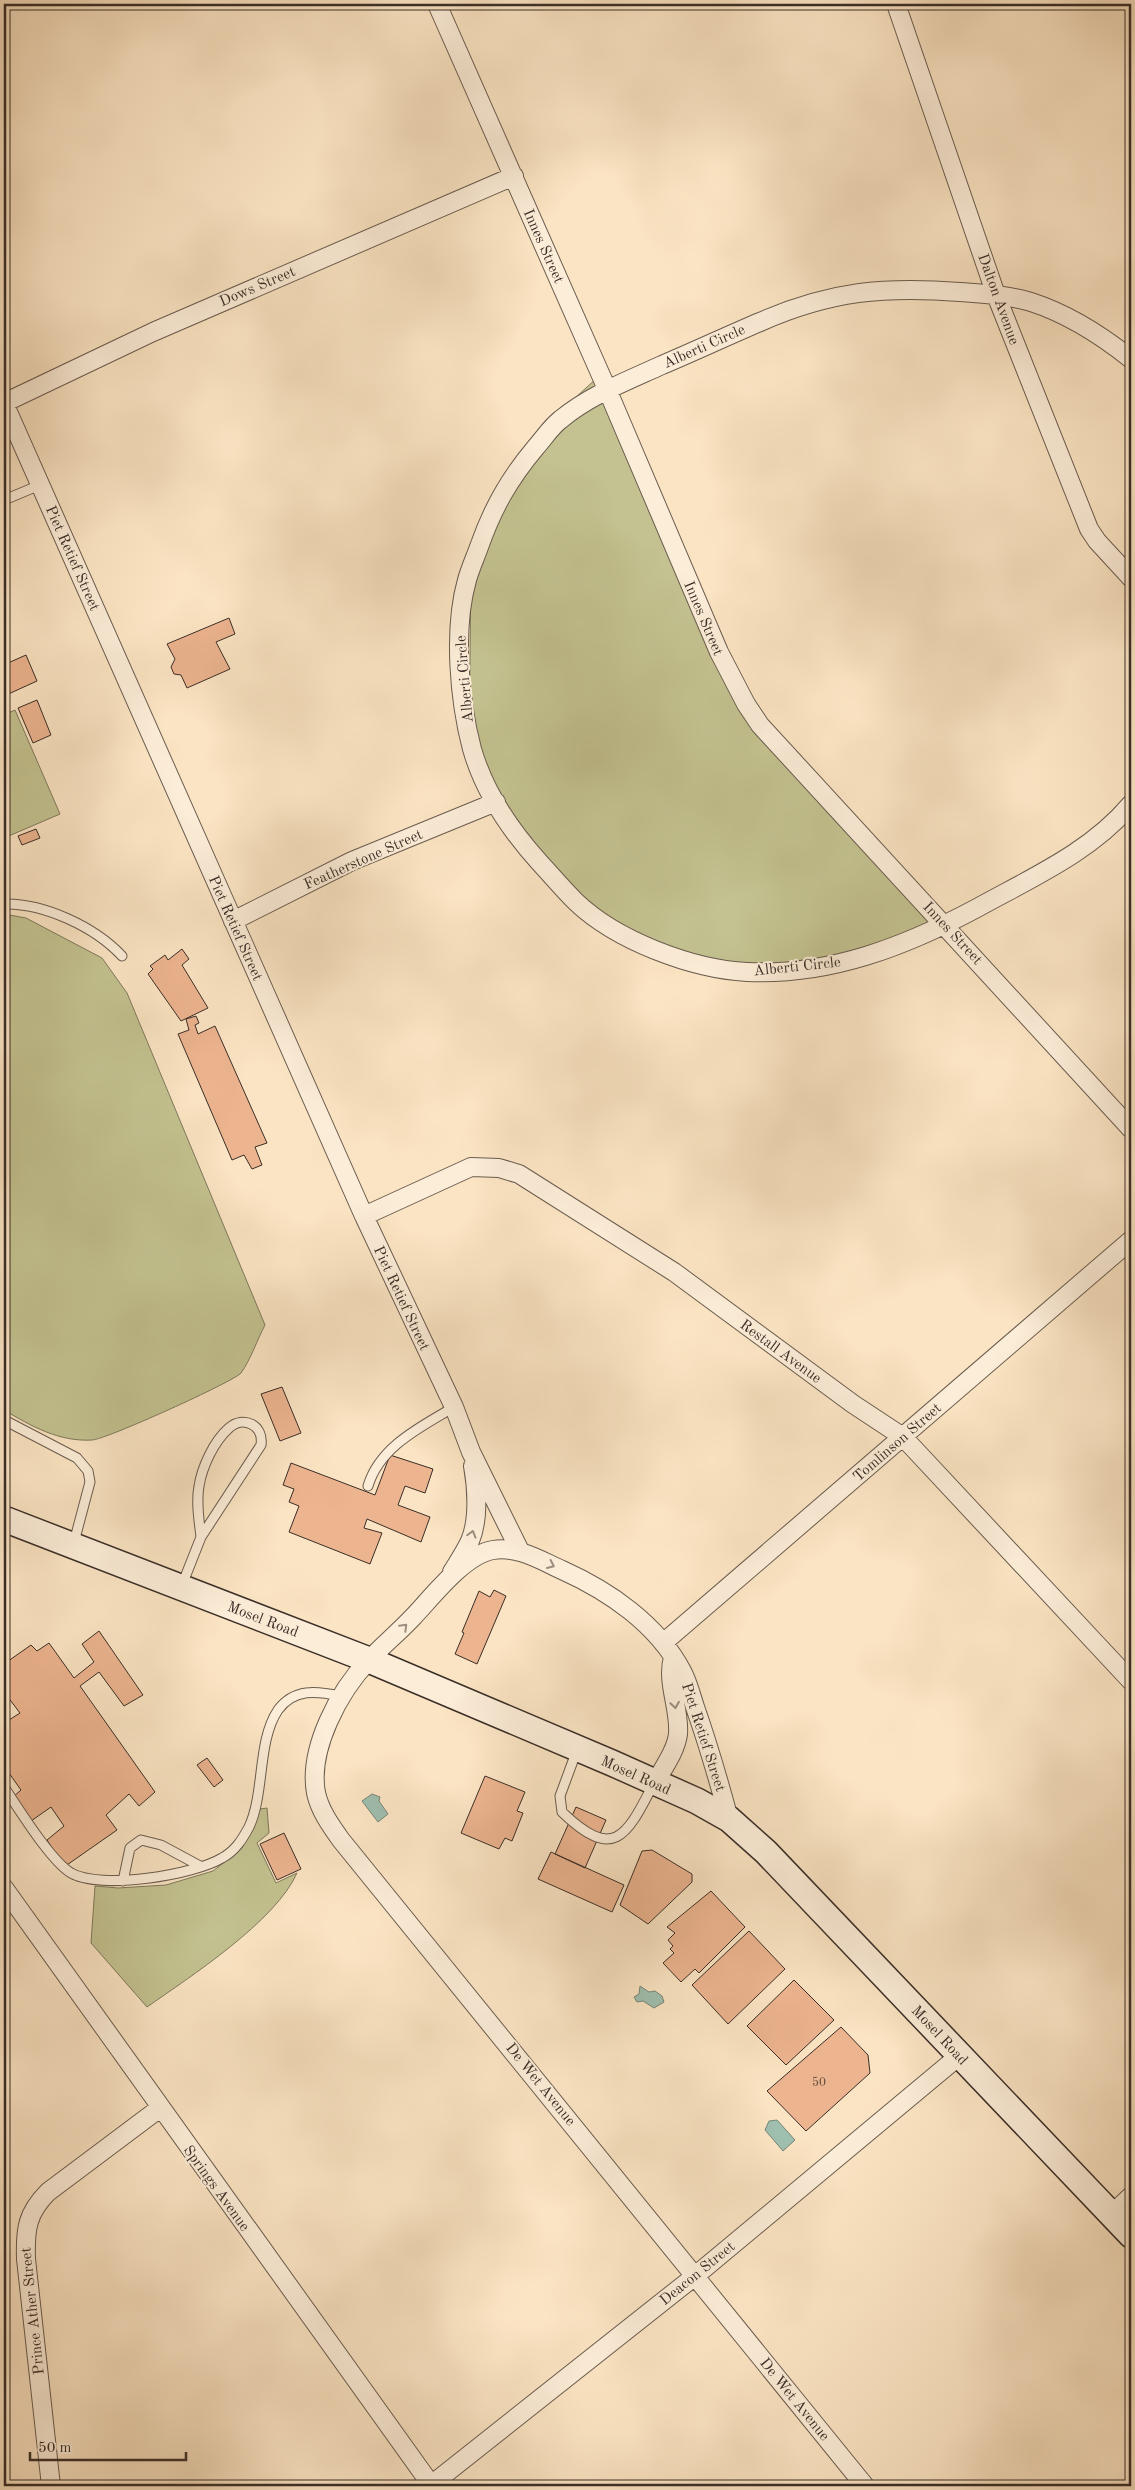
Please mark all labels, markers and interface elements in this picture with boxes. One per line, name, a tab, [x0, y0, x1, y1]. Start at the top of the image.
street label: Innes Street	[520, 207, 566, 286]
street label: Dalton Avenue	[974, 252, 1021, 347]
street label: Dows Street	[217, 265, 298, 310]
street label: Alberti Circle	[662, 323, 748, 372]
street label: Piet Retief Street	[42, 504, 102, 613]
street label: Innes Street	[680, 579, 725, 658]
street label: Alberti Circle	[454, 635, 477, 723]
street label: Featherstone Street	[302, 827, 425, 893]
street label: Piet Retief Street	[205, 874, 265, 983]
street label: Innes Street	[919, 900, 984, 968]
street label: Alberti Circle	[753, 955, 842, 980]
street label: Piet Retief Street	[370, 1244, 431, 1353]
street label: Restall Avenue	[737, 1318, 824, 1387]
street label: Tomlinson Street	[851, 1401, 945, 1485]
one-way arrow	[466, 1530, 476, 1538]
one-way arrow	[546, 1559, 555, 1569]
street label: Mosel Road	[225, 1600, 300, 1641]
one-way arrow	[398, 1623, 407, 1632]
street label: Piet Retief Street	[678, 1681, 727, 1794]
one-way arrow	[669, 1702, 680, 1710]
street label: Mosel Road	[598, 1754, 673, 1799]
street label: Mosel Road	[908, 2003, 970, 2069]
street label: De Wet Avenue	[502, 2041, 578, 2129]
house number: 50	[812, 2076, 826, 2089]
street label: Springs Avenue	[180, 2143, 252, 2235]
street label: Deacon Street	[657, 2239, 738, 2309]
street label: Prince Ather Street	[19, 2246, 48, 2375]
street label: De Wet Avenue	[756, 2356, 832, 2444]
scale bar	[30, 2430, 186, 2462]
text: 50 m	[38, 2441, 72, 2456]

